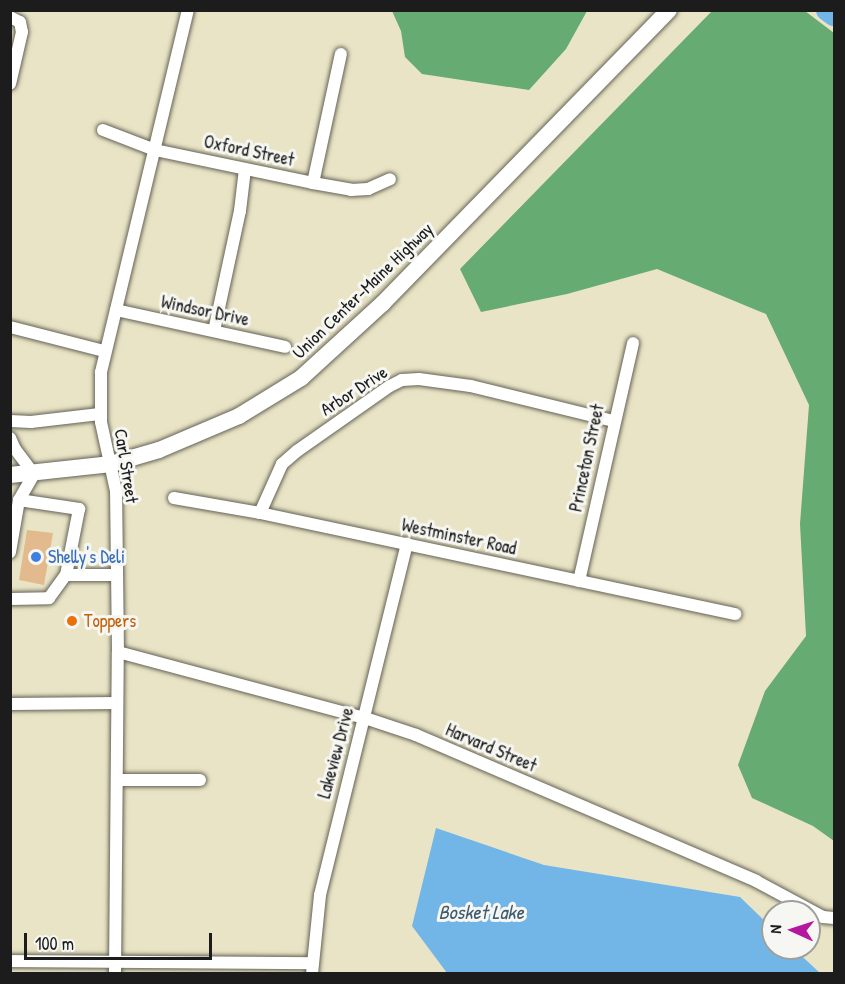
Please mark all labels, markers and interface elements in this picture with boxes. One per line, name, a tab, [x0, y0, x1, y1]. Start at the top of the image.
street label: Oxford Street	[202, 131, 296, 171]
street label: Union Center-Maine Highway	[288, 218, 438, 364]
street label: Windsor Drive	[159, 291, 251, 331]
street label: Arbor Drive	[317, 361, 391, 421]
street label: Princeton Street	[565, 402, 609, 514]
street label: Carl Street	[109, 427, 143, 505]
street label: Westminster Road	[400, 514, 518, 560]
place label: Shelly's Deli	[48, 546, 125, 568]
marker: Shelly's Deli	[29, 550, 43, 564]
place label: Toppers	[84, 610, 136, 632]
marker: Toppers	[65, 614, 79, 628]
street label: Lakeview Drive	[314, 705, 358, 801]
street label: Harvard Street	[442, 719, 540, 777]
water label: Bosket Lake	[438, 899, 524, 923]
north arrow	[761, 900, 821, 960]
scale bar	[27, 921, 214, 959]
text: N	[764, 924, 786, 934]
text: 100 m	[35, 931, 74, 956]

